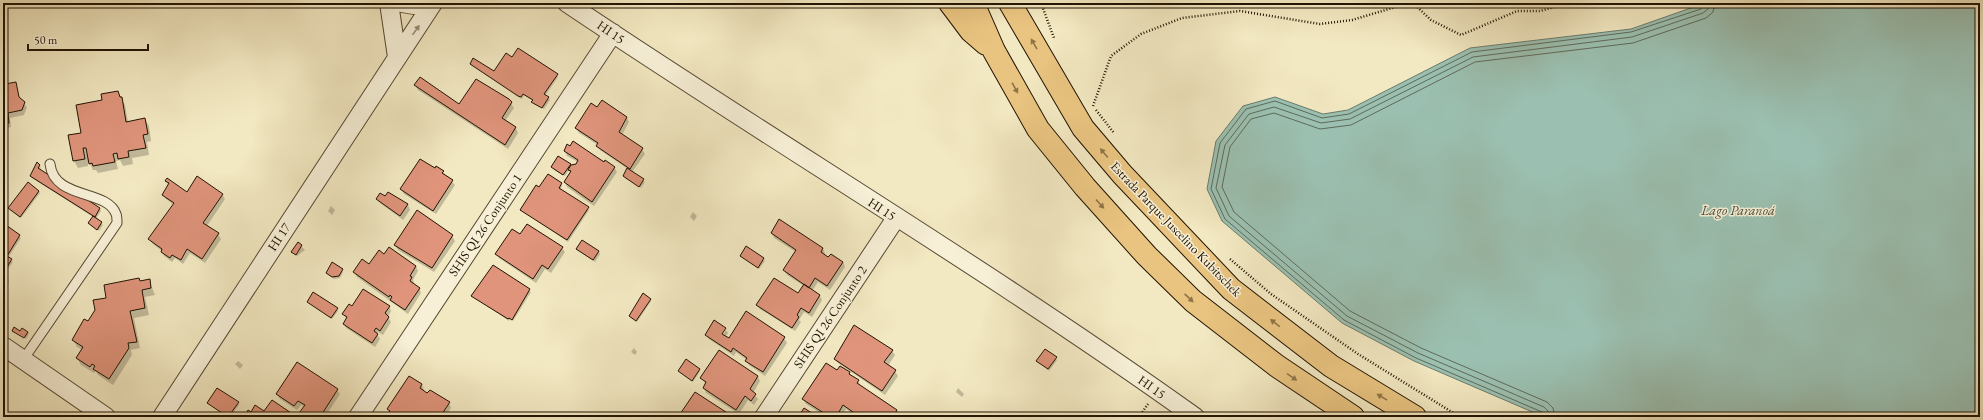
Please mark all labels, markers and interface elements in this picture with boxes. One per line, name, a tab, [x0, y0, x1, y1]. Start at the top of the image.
street label: HI 15	[594, 17, 628, 47]
one-way arrow	[412, 25, 420, 36]
scale bar	[28, 26, 148, 52]
text: 50 m	[34, 32, 58, 48]
one-way arrow	[1030, 38, 1037, 50]
one-way arrow	[1011, 82, 1018, 94]
one-way arrow	[1100, 148, 1109, 158]
street label: Estrada Parque Juscelino Kubitschek	[1107, 158, 1246, 301]
street label: SHIS QI 26 Conjunto 1	[444, 170, 526, 280]
street label: HI 15	[865, 194, 899, 224]
one-way arrow	[1095, 199, 1104, 209]
water label: Lago Paranoá	[1700, 201, 1775, 219]
street label: HI 17	[264, 219, 295, 254]
street label: SHIS QI 26 Conjunto 2	[789, 262, 871, 372]
one-way arrow	[1184, 293, 1195, 302]
one-way arrow	[1270, 319, 1281, 327]
street label: HI 15	[1135, 371, 1169, 403]
one-way arrow	[1287, 373, 1298, 381]
one-way arrow	[1376, 393, 1388, 400]

